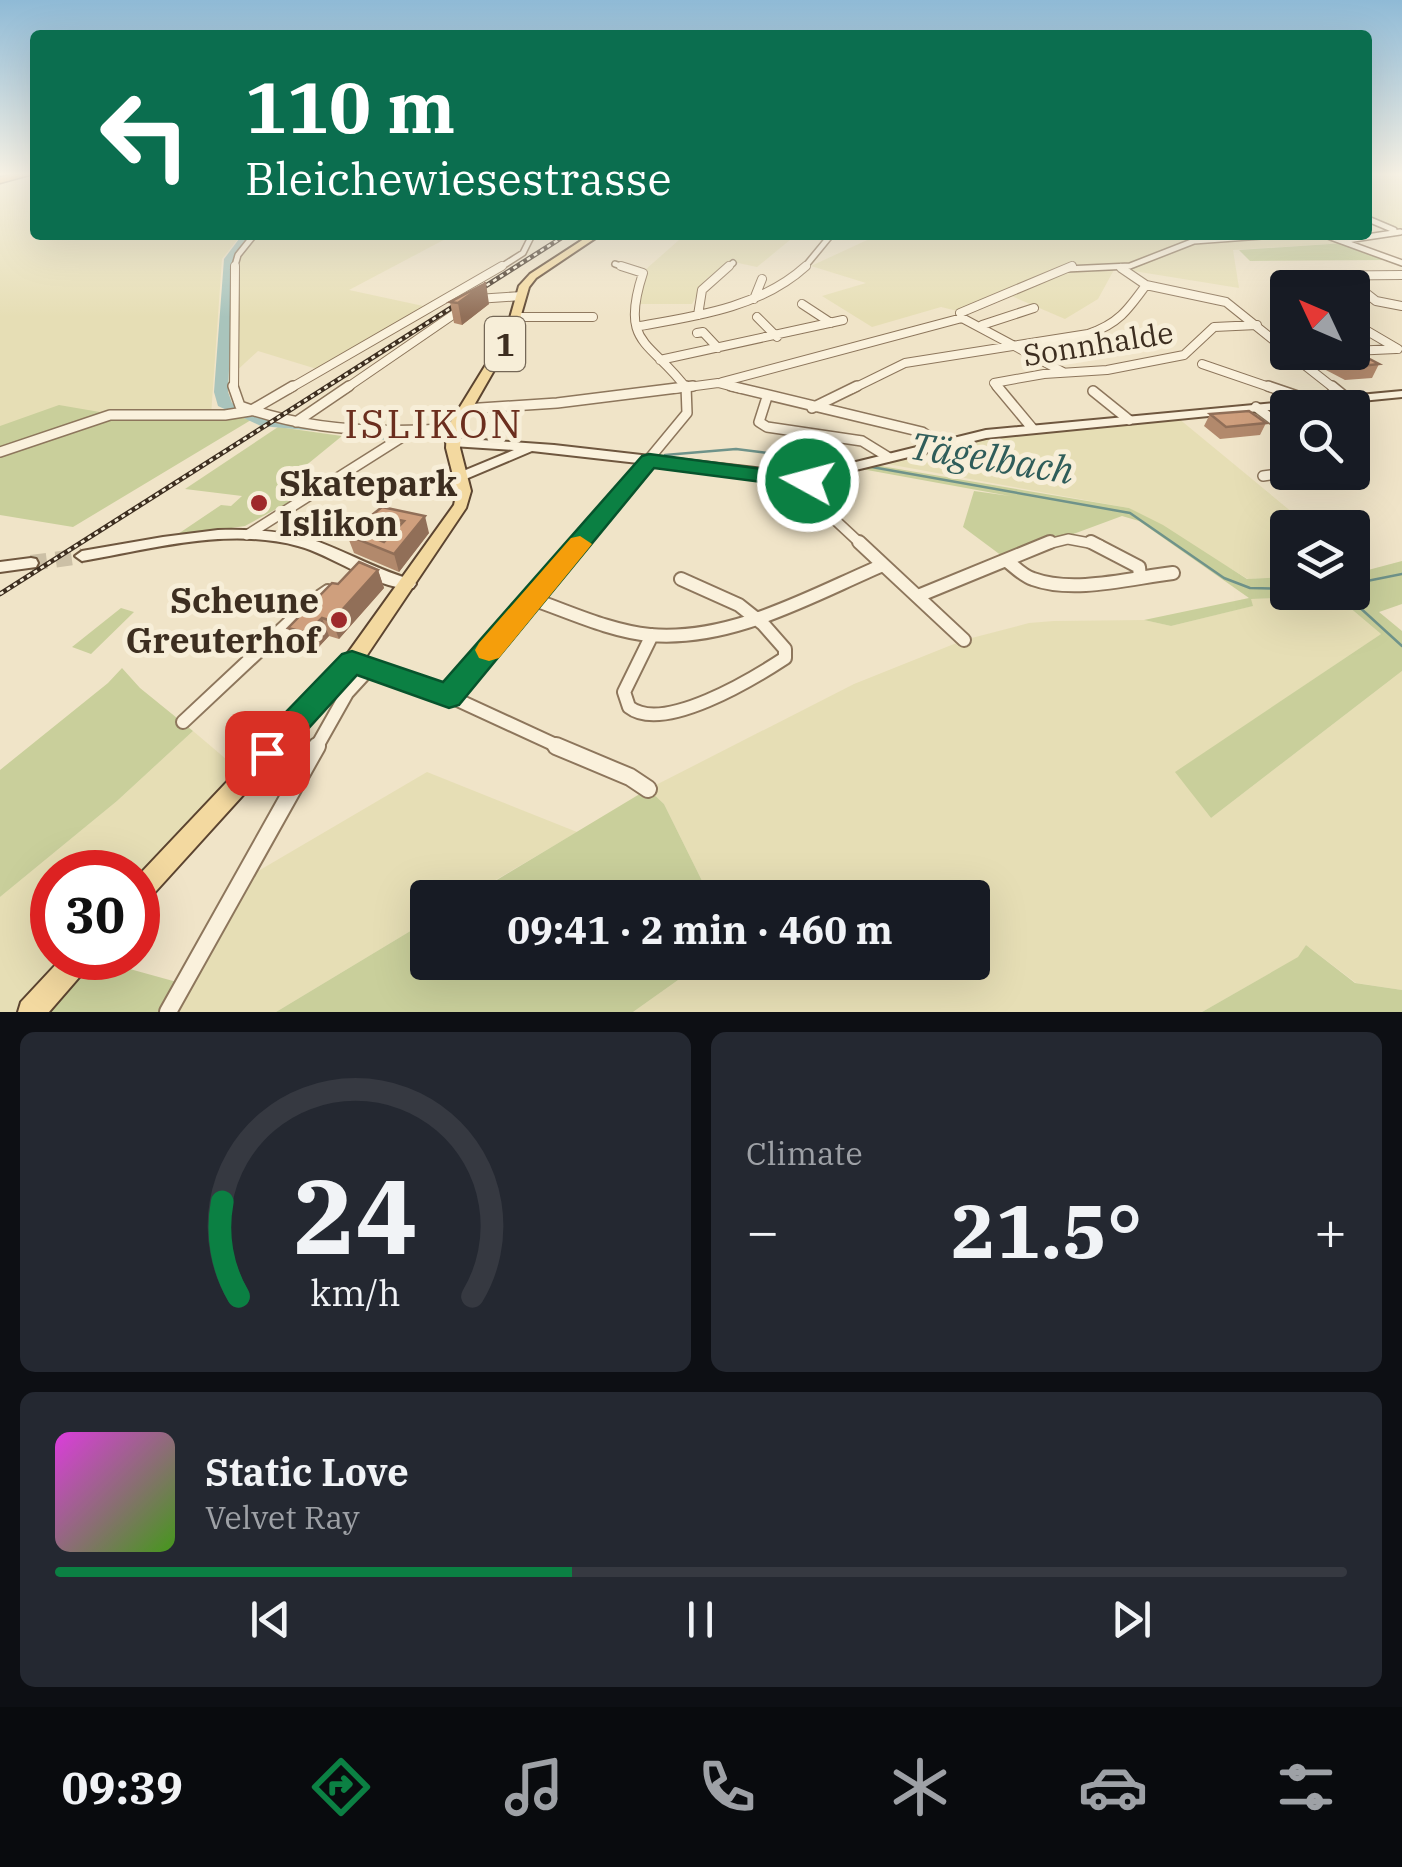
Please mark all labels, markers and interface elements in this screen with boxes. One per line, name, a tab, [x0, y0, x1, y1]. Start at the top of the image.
text: 110 m	[245, 61, 455, 152]
icon: left	[80, 70, 210, 200]
text: Bleichewiesestrasse	[245, 149, 672, 207]
north arrow	[1270, 270, 1370, 370]
map controls	[1270, 270, 1370, 610]
street label: Sonnhalde	[1020, 312, 1176, 374]
road number: 1	[485, 317, 525, 371]
button: search	[1270, 390, 1370, 490]
district label: ISLIKON	[344, 397, 524, 449]
water label: Tägelbach	[907, 420, 1077, 494]
position arrow	[756, 429, 860, 533]
place label: Skatepark Islikon	[279, 460, 457, 546]
marker: Skatepark Islikon	[248, 492, 270, 514]
button: layers	[1270, 510, 1370, 610]
place label: Scheune Greuterhof	[125, 577, 322, 663]
marker: Scheune Greuterhof	[328, 609, 350, 631]
pin	[225, 711, 310, 796]
icon: arrive	[240, 726, 295, 781]
speed limit sign: 30	[30, 850, 160, 980]
text: 09:41 · 2 min · 460 m	[507, 905, 893, 954]
text: Climate	[746, 1132, 863, 1174]
text: 24	[293, 1147, 418, 1283]
text: 21.5°	[951, 1181, 1142, 1279]
text: −	[746, 1195, 779, 1266]
text: +	[1314, 1195, 1347, 1266]
text: km/h	[310, 1269, 401, 1316]
text: Static Love	[205, 1447, 409, 1496]
text: Velvet Ray	[205, 1496, 360, 1538]
icon: previous	[243, 1592, 298, 1647]
icon: pause	[673, 1592, 728, 1647]
icon: next	[1104, 1592, 1159, 1647]
icon: directions	[306, 1752, 376, 1822]
icon: music	[499, 1752, 569, 1822]
icon: phone	[692, 1752, 762, 1822]
icon: climate	[885, 1752, 955, 1822]
icon: car	[1078, 1752, 1148, 1822]
icon: filters	[1271, 1752, 1341, 1822]
text: 09:39	[61, 1758, 183, 1816]

